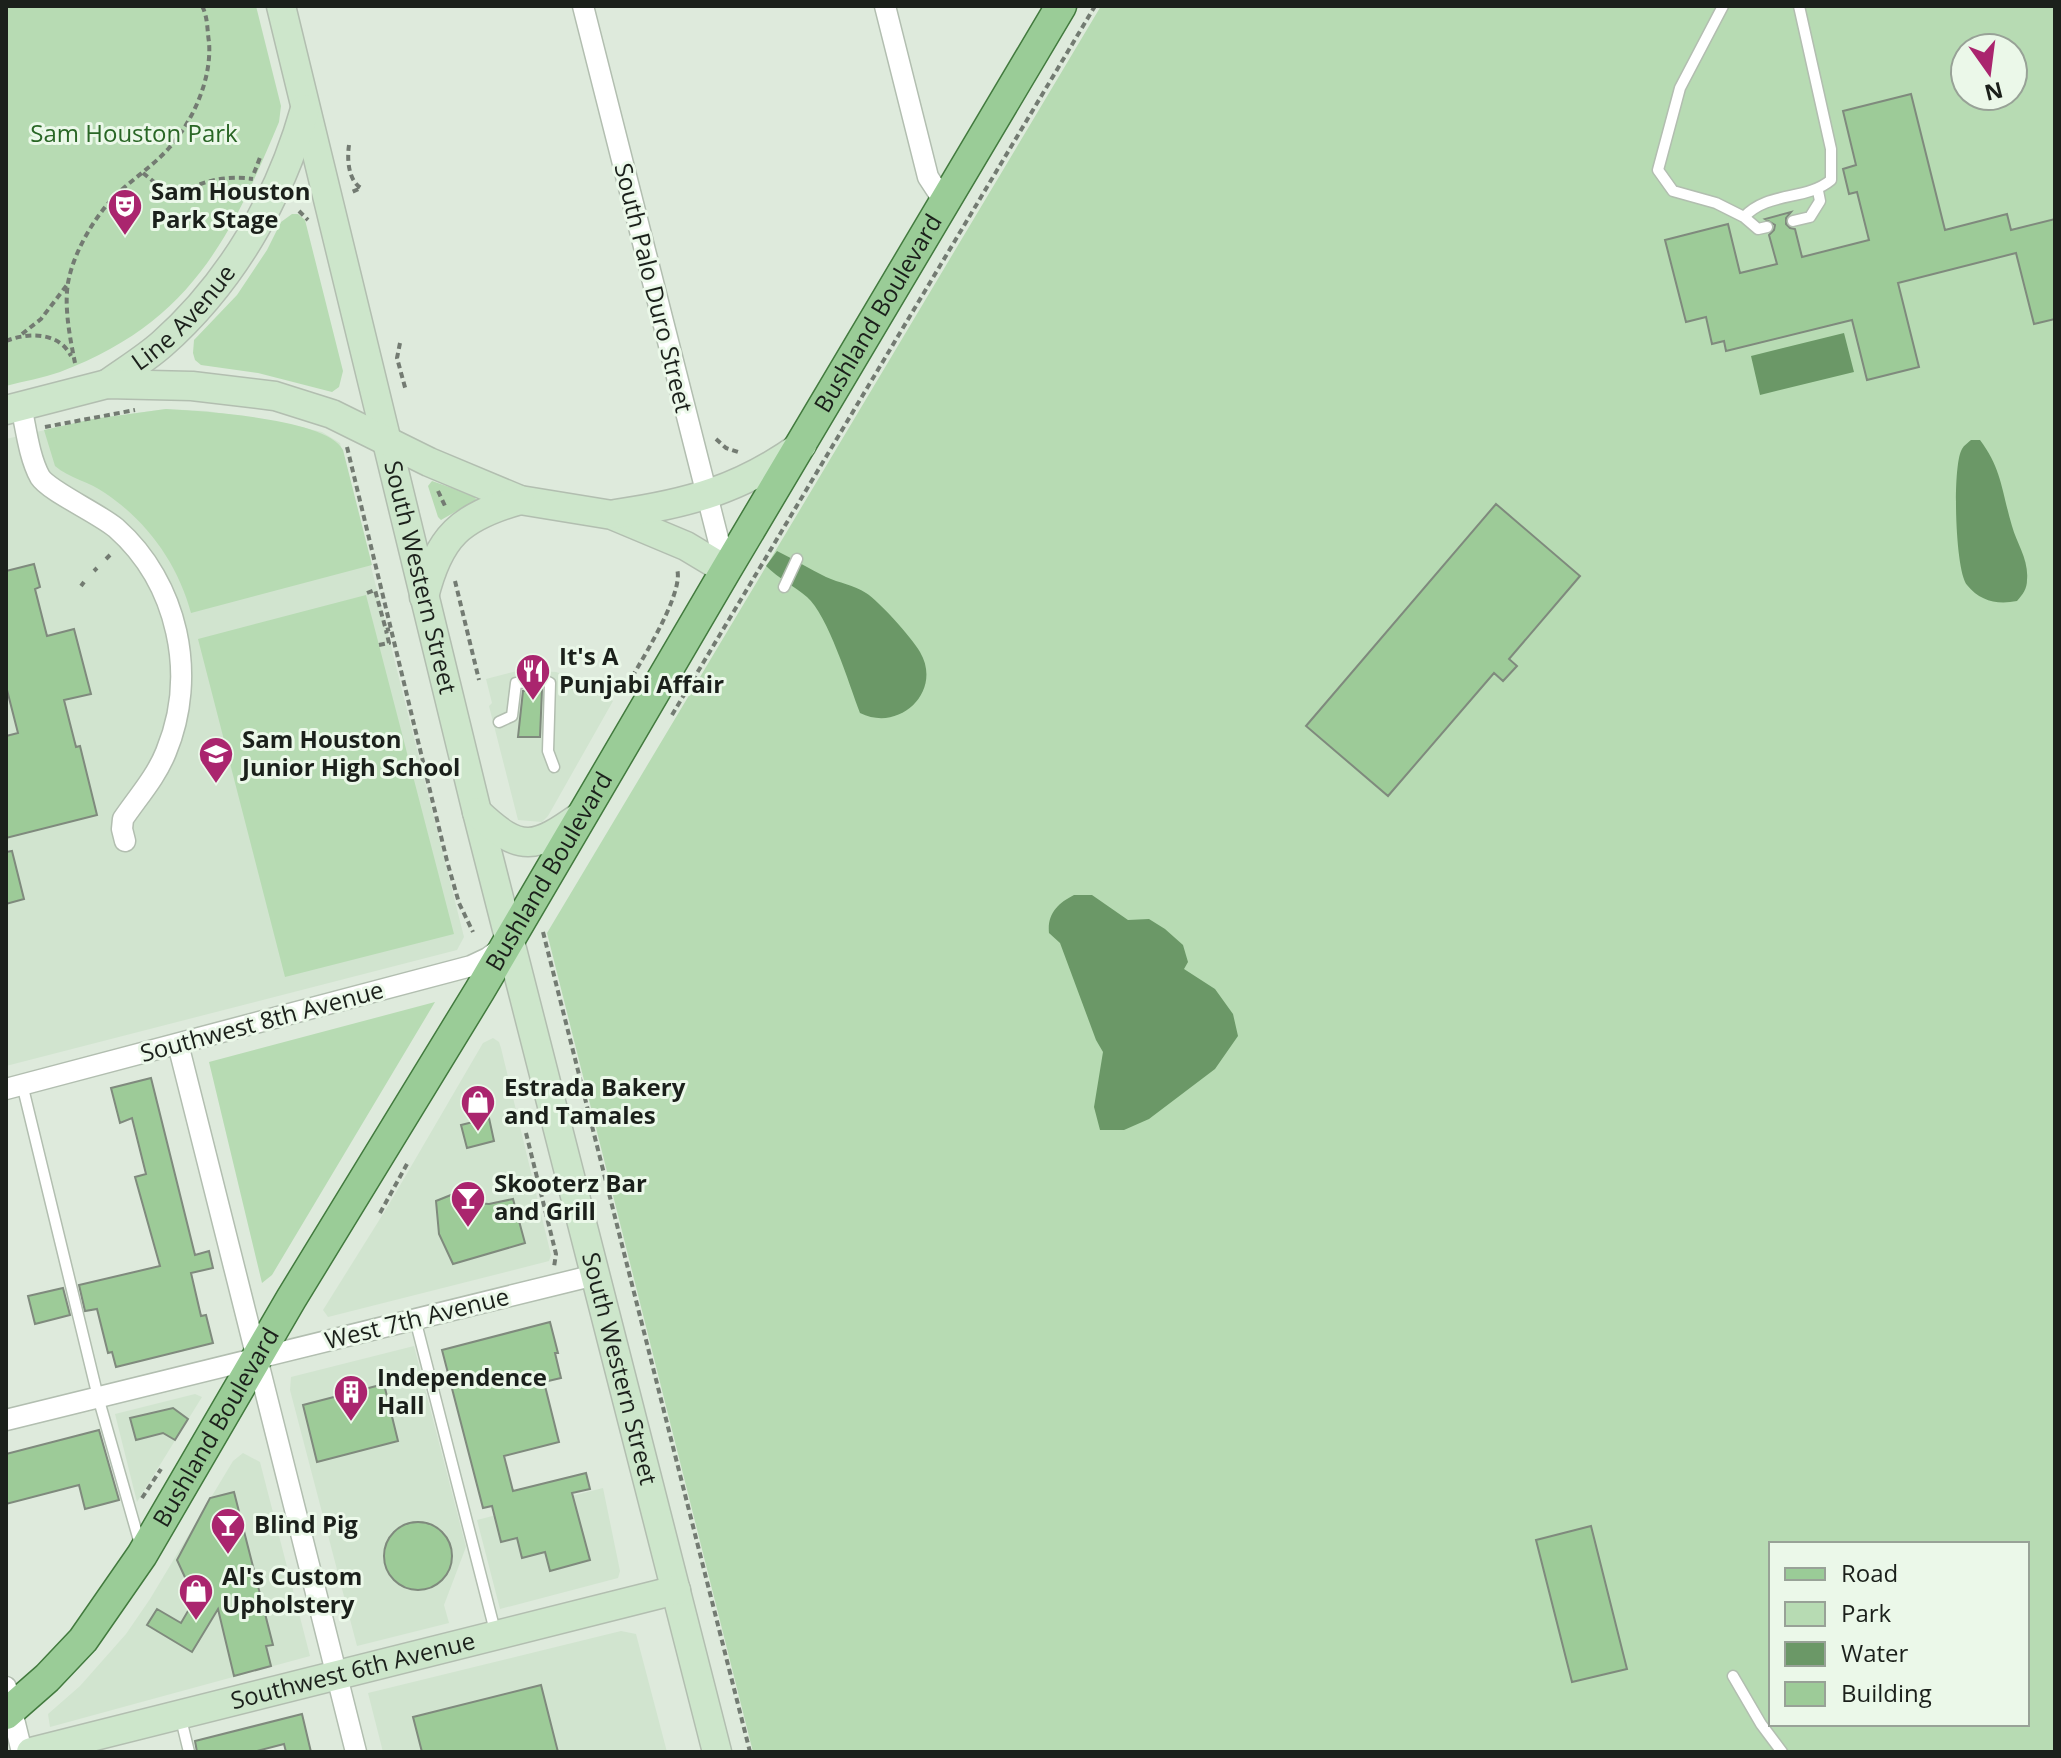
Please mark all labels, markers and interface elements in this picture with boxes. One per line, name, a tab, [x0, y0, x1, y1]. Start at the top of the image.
north arrow	[1949, 32, 2029, 112]
text: N	[1982, 76, 2006, 109]
park label: Sam Houston Park	[30, 116, 238, 149]
street label: South Palo Duro Street	[607, 159, 701, 416]
place label: Sam Houston Park Stage	[151, 174, 311, 235]
theatre icon: Sam Houston Park Stage	[106, 187, 144, 237]
street label: Bushland Boulevard	[805, 207, 949, 418]
street label: Line Avenue	[124, 257, 242, 377]
street label: South Western Street	[377, 457, 466, 697]
place label: It's A Punjabi Affair	[559, 639, 724, 700]
restaurant icon: It's A Punjabi Affair	[514, 652, 552, 702]
place label: Sam Houston Junior High School	[240, 722, 460, 783]
school or university icon: Sam Houston Junior High School	[197, 735, 235, 785]
street label: Bushland Boulevard	[477, 765, 619, 976]
street label: Southwest 8th Avenue	[136, 972, 387, 1069]
place label: Estrada Bakery and Tamales	[504, 1070, 686, 1131]
shop icon: Estrada Bakery and Tamales	[459, 1083, 497, 1133]
place label: Skooterz Bar and Grill	[494, 1166, 647, 1227]
bar icon: Skooterz Bar and Grill	[449, 1179, 487, 1229]
street label: South Western Street	[575, 1248, 666, 1488]
street label: West 7th Avenue	[321, 1279, 512, 1356]
street label: Bushland Boulevard	[144, 1321, 286, 1532]
place label: Independence Hall	[377, 1360, 547, 1421]
building icon: Independence Hall	[332, 1373, 370, 1423]
bar icon: Blind Pig	[209, 1506, 247, 1556]
place label: Blind Pig	[254, 1507, 358, 1540]
legend	[1769, 1542, 2029, 1726]
text: Road	[1841, 1556, 1898, 1589]
place label: Al's Custom Upholstery	[222, 1559, 362, 1620]
shop icon: Al's Custom Upholstery	[177, 1572, 215, 1622]
text: Park	[1841, 1596, 1892, 1629]
street label: Southwest 6th Avenue	[227, 1623, 478, 1716]
text: Water	[1841, 1636, 1909, 1669]
text: Building	[1841, 1676, 1932, 1709]

